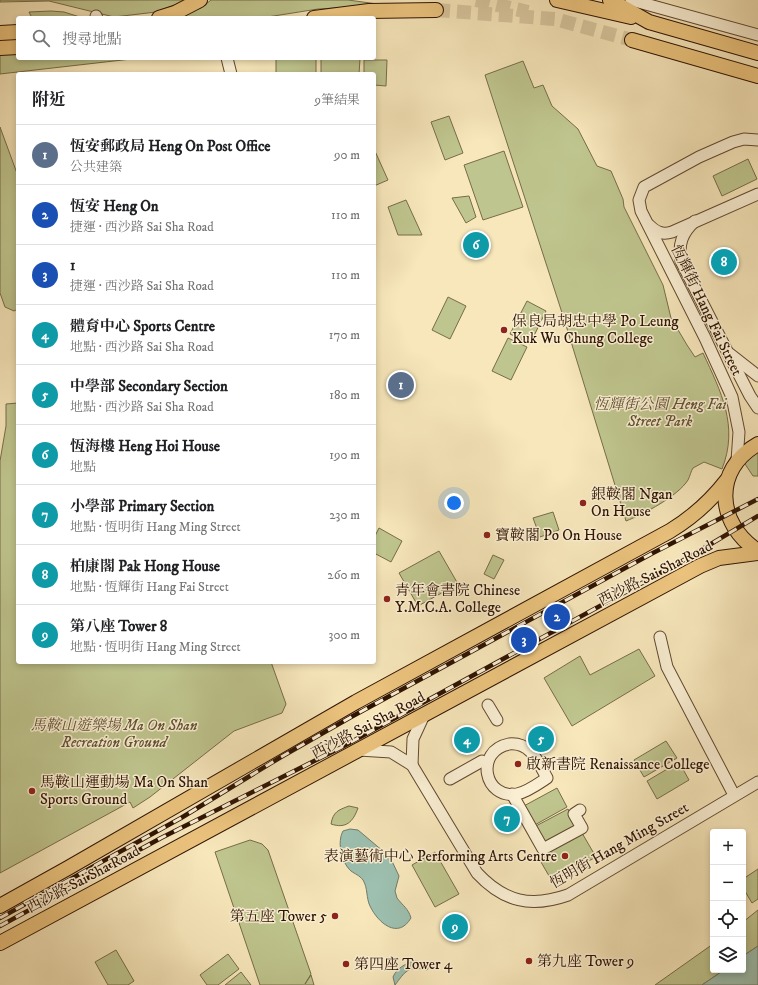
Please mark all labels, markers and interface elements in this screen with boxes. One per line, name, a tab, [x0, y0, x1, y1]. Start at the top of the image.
search box	[16, 16, 376, 60]
icon: search	[30, 27, 52, 49]
text: 搜尋地點	[62, 30, 122, 49]
text: 附近	[32, 89, 66, 111]
text: 9筆結果	[315, 92, 360, 108]
text: 恆安郵政局 Heng On Post Office	[70, 137, 271, 156]
text: 1	[43, 147, 47, 163]
text: 90 m	[334, 147, 360, 163]
text: 公共建築	[70, 159, 122, 175]
text: 恆安 Heng On	[70, 197, 159, 216]
text: 2	[42, 207, 48, 223]
text: 110 m	[331, 207, 360, 223]
text: 捷運 · 西沙路 Sai Sha Road	[70, 219, 214, 235]
pin: 6	[463, 230, 489, 260]
street label: 恆輝街 Hang Fai Street	[667, 242, 747, 379]
pin: 8	[711, 247, 737, 277]
text: 1	[70, 256, 76, 275]
text: 3	[43, 267, 47, 283]
text: 110 m	[331, 267, 360, 283]
text: 捷運 · 西沙路 Sai Sha Road	[70, 278, 214, 294]
place label: 保良局胡忠中學 Po Leung Kuk Wu Chung College	[512, 312, 679, 348]
text: 體育中心 Sports Centre	[70, 317, 215, 336]
marker: 保良局胡忠中學 Po Leung Kuk Wu Chung College	[499, 325, 509, 335]
text: 4	[41, 327, 49, 343]
text: 170 m	[329, 327, 360, 343]
text: 地點 · 西沙路 Sai Sha Road	[70, 339, 214, 355]
pin: 1	[388, 370, 414, 400]
text: 中學部 Secondary Section	[70, 377, 228, 396]
text: 5	[42, 387, 48, 403]
text: 180 m	[329, 387, 360, 403]
park label: 恆輝街公園 Heng Fai Street Park	[594, 395, 727, 431]
text: 地點 · 西沙路 Sai Sha Road	[70, 399, 214, 415]
text: 恆海樓 Heng Hoi House	[70, 437, 220, 456]
text: 6	[42, 447, 48, 463]
text: 190 m	[329, 447, 360, 463]
text: 地點	[70, 459, 96, 475]
place label: 銀鞍閣 Ngan On House	[591, 485, 673, 521]
your location	[444, 493, 464, 513]
text: 小學部 Primary Section	[70, 497, 214, 516]
marker: 銀鞍閣 Ngan On House	[578, 498, 588, 508]
text: 7	[42, 507, 48, 523]
text: 230 m	[329, 507, 360, 523]
text: 地點 · 恆明街 Hang Ming Street	[70, 519, 241, 535]
place label: 寶鞍閣 Po On House	[495, 526, 622, 545]
marker: 寶鞍閣 Po On House	[482, 530, 492, 540]
street label: 西沙路 Sai Sha Road	[595, 536, 716, 610]
text: 柏康閣 Pak Hong House	[70, 557, 220, 576]
text: 8	[42, 567, 48, 583]
text: 260 m	[327, 567, 360, 583]
text: 地點 · 恆輝街 Hang Fai Street	[70, 579, 229, 595]
place label: 青年會書院 Chinese Y.M.C.A. College	[395, 581, 520, 617]
marker: 青年會書院 Chinese Y.M.C.A. College	[382, 594, 392, 604]
pin: 2	[544, 602, 570, 632]
text: 第八座 Tower 8	[70, 617, 167, 636]
pin: 3	[511, 625, 537, 655]
text: 9	[42, 627, 48, 643]
text: 300 m	[329, 627, 360, 643]
text: 地點 · 恆明街 Hang Ming Street	[70, 639, 241, 655]
street label: 西沙路 Sai Sha Road	[308, 687, 429, 763]
park label: 馬鞍山遊樂場 Ma On Shan Recreation Ground	[31, 716, 198, 752]
pin: 5	[528, 724, 554, 754]
pin: 4	[454, 725, 480, 755]
place label: 啟新書院 Renaissance College	[526, 755, 709, 774]
marker: 啟新書院 Renaissance College	[513, 759, 523, 769]
place label: 馬鞍山運動場 Ma On Shan Sports Ground	[40, 773, 208, 809]
marker: 馬鞍山運動場 Ma On Shan Sports Ground	[27, 786, 37, 796]
street label: 恆明街 Hang Ming Street	[547, 798, 692, 893]
pin: 7	[494, 804, 520, 834]
map controls	[710, 829, 746, 973]
button: +	[710, 829, 746, 865]
street label: 西沙路 Sai Sha Road	[23, 841, 144, 917]
place label: 表演藝術中心 Performing Arts Centre	[324, 847, 557, 866]
marker: 表演藝術中心 Performing Arts Centre	[560, 851, 570, 861]
button: −	[710, 865, 746, 901]
button: locate	[710, 901, 746, 937]
place label: 第五座 Tower 5	[230, 907, 328, 926]
marker: 第五座 Tower 5	[330, 911, 340, 921]
pin: 9	[442, 912, 468, 942]
button: layers	[710, 937, 746, 973]
place label: 第九座 Tower 9	[537, 952, 634, 971]
place label: 第四座 Tower 4	[354, 955, 453, 974]
marker: 第九座 Tower 9	[524, 956, 534, 966]
marker: 第四座 Tower 4	[341, 959, 351, 969]

